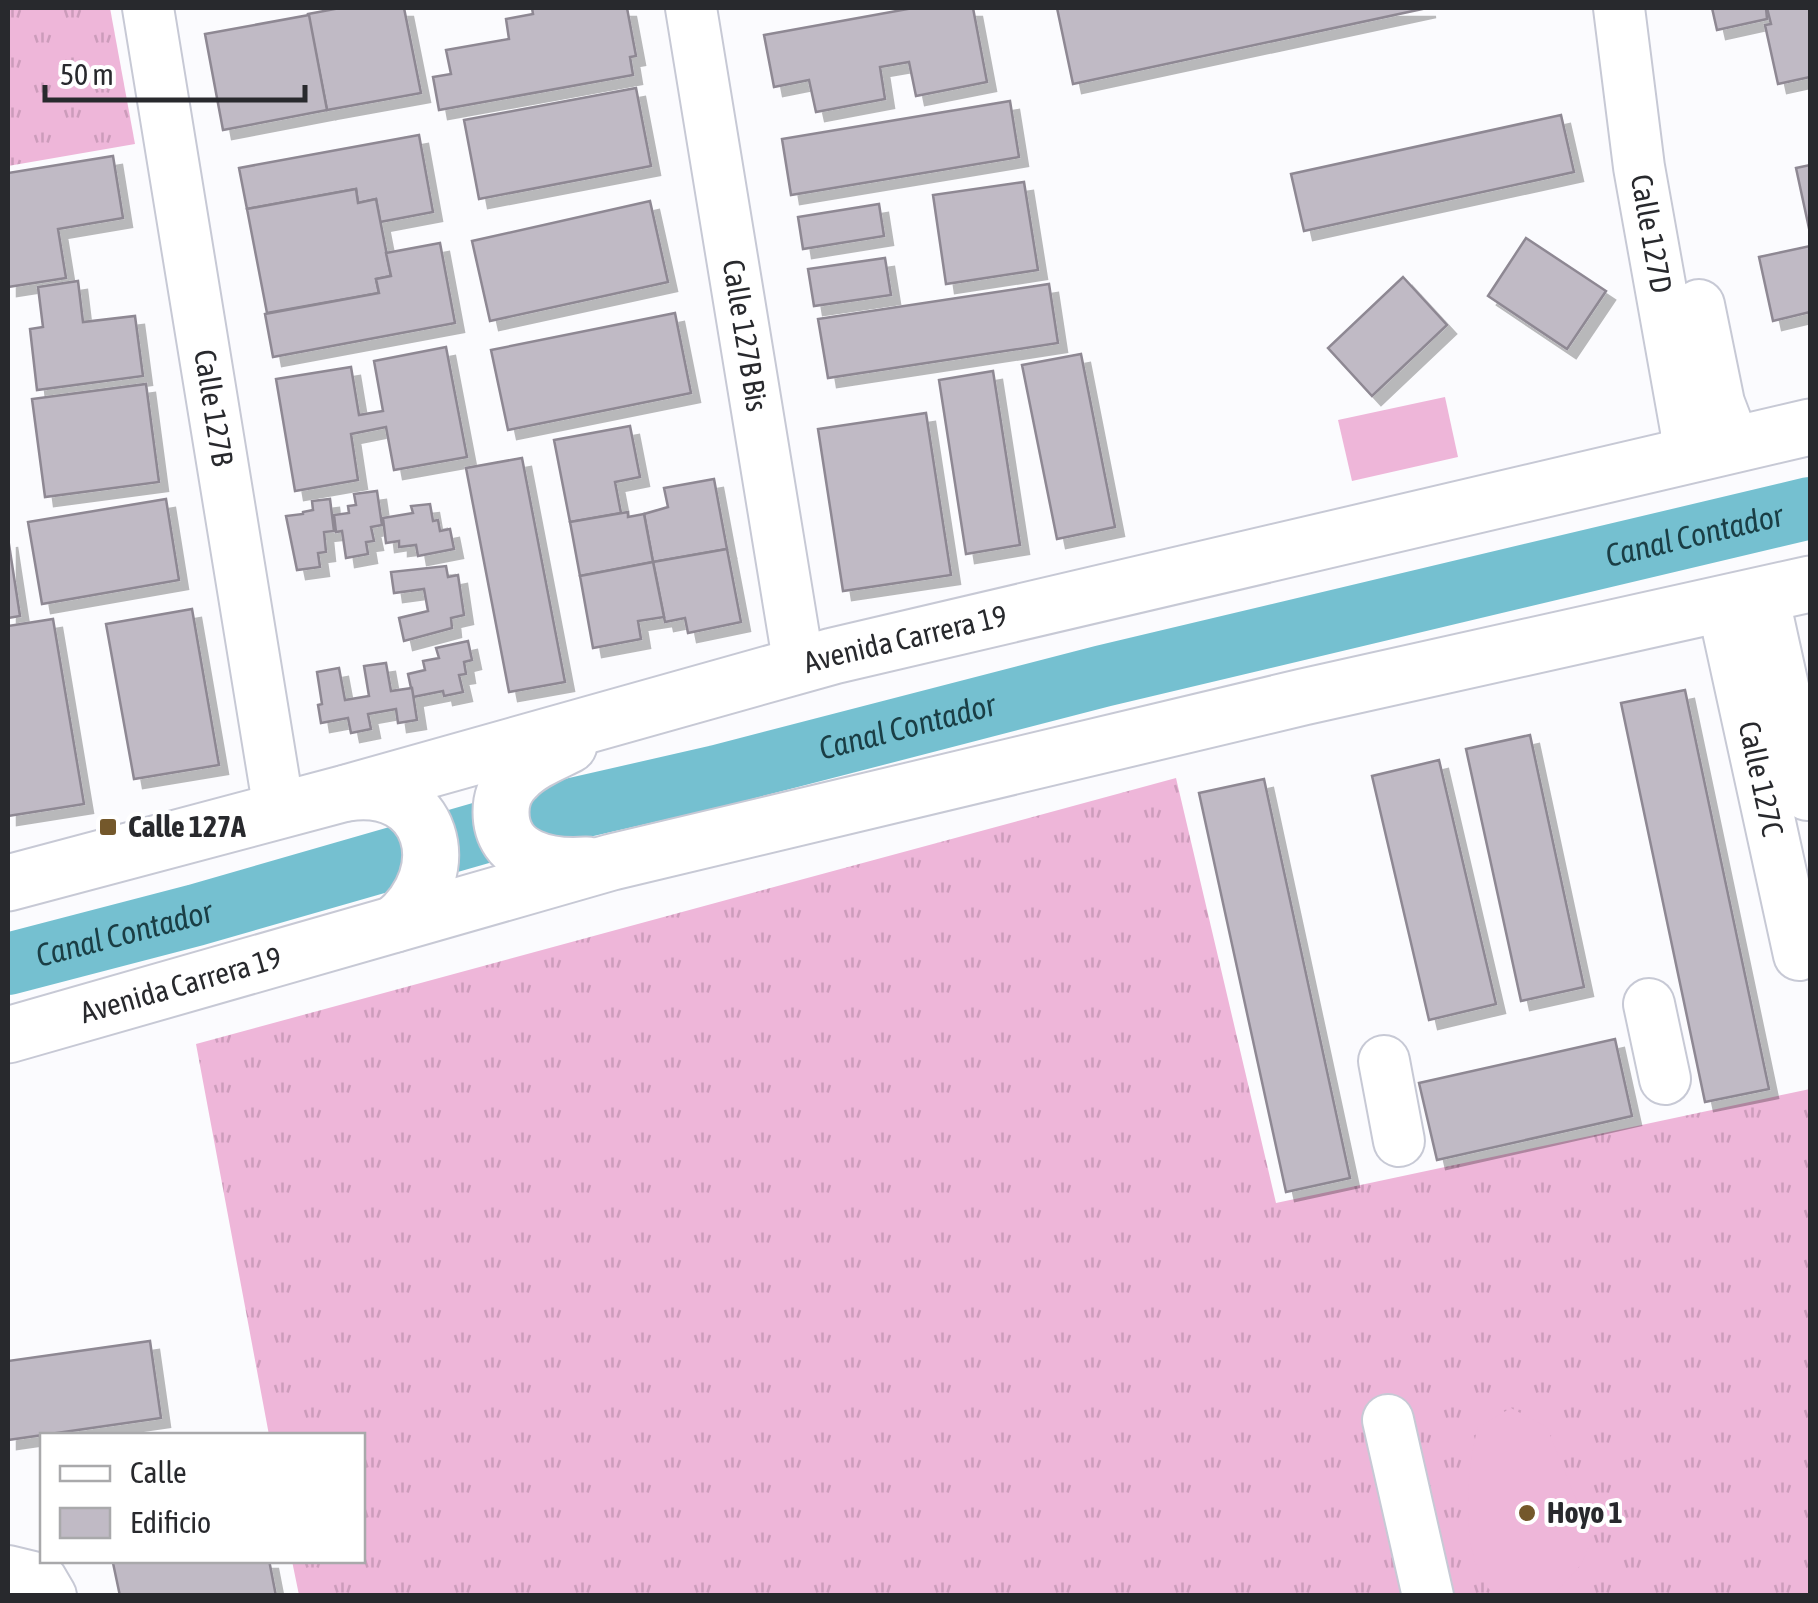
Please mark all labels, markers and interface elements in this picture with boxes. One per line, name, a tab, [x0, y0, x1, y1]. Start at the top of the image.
scale bar	[45, 40, 305, 102]
text: 50 m	[60, 57, 114, 91]
street label: Calle 127D	[1625, 171, 1679, 296]
street label: Calle 127B Bis	[717, 257, 775, 414]
street label: Calle 127B	[188, 347, 241, 468]
water label: Canal Contador	[1602, 496, 1788, 574]
street label: Avenida Carrera 19	[800, 598, 1010, 679]
water label: Canal Contador	[815, 685, 1001, 767]
street label: Calle 127C	[1732, 718, 1791, 839]
place label: Calle 127A	[128, 809, 246, 843]
marker: Calle 127A	[97, 816, 119, 838]
water label: Canal Contador	[32, 892, 218, 974]
street label: Avenida Carrera 19	[76, 940, 285, 1029]
legend	[40, 1433, 365, 1563]
text: Calle	[130, 1455, 187, 1489]
place label: Hoyo 1	[1547, 1495, 1623, 1529]
marker: Hoyo 1	[1516, 1502, 1538, 1524]
text: Edificio	[130, 1505, 211, 1539]

